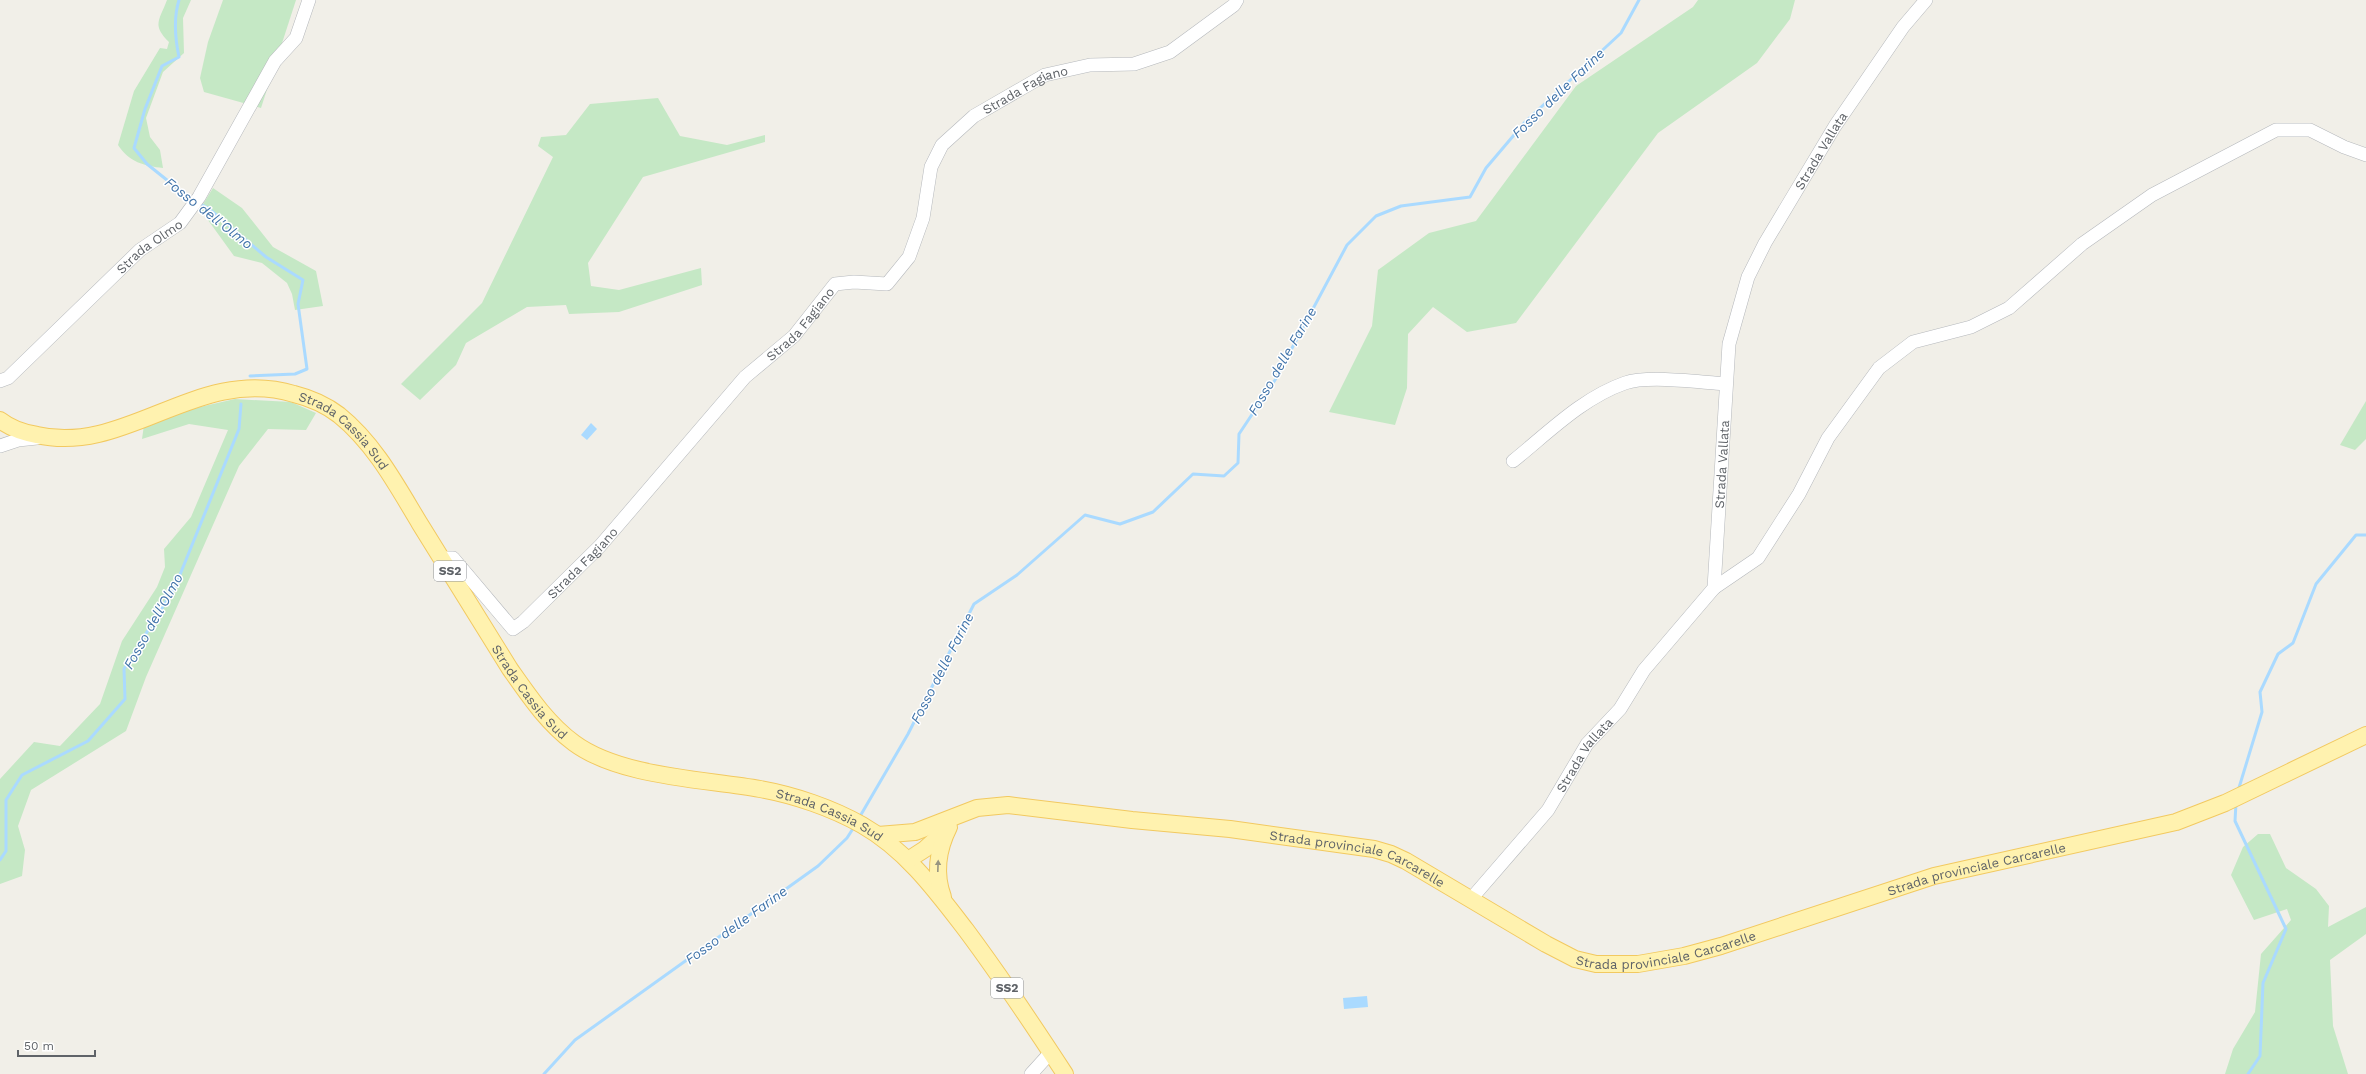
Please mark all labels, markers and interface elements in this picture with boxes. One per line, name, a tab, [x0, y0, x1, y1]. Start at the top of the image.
water label: Fosso delle Farine	[1508, 45, 1608, 141]
street label: Strada Fagiano	[980, 63, 1070, 117]
street label: Strada Vallata	[1792, 109, 1851, 193]
water label: Fosso dell'Olmo	[162, 174, 256, 252]
street label: Strada Olmo	[113, 216, 186, 277]
street label: Strada Fagiano	[763, 284, 838, 364]
water label: Fosso delle Farine	[1245, 304, 1319, 418]
street label: Strada Cassia Sud	[297, 389, 391, 473]
street label: Strada Vallata	[1712, 419, 1732, 509]
street label: Strada Fagiano	[544, 524, 621, 602]
road number: SS2	[434, 561, 466, 581]
water label: Fosso dell'Olmo	[120, 570, 186, 672]
water label: Fosso delle Farine	[907, 610, 977, 726]
street label: Strada Cassia Sud	[489, 642, 570, 742]
street label: Strada Vallata	[1553, 714, 1616, 795]
street label: Strada Cassia Sud	[774, 786, 886, 844]
street label: Strada provinciale Carcarelle	[1269, 828, 1447, 890]
street label: Strada provinciale Carcarelle	[1886, 840, 2067, 899]
one-way arrow	[935, 859, 941, 872]
water label: Fosso delle Farine	[682, 883, 790, 967]
street label: Strada provinciale Carcarelle	[1574, 928, 1758, 972]
road number: SS2	[991, 978, 1023, 998]
scale bar	[18, 1032, 95, 1058]
text: 50 m	[24, 1039, 54, 1053]

